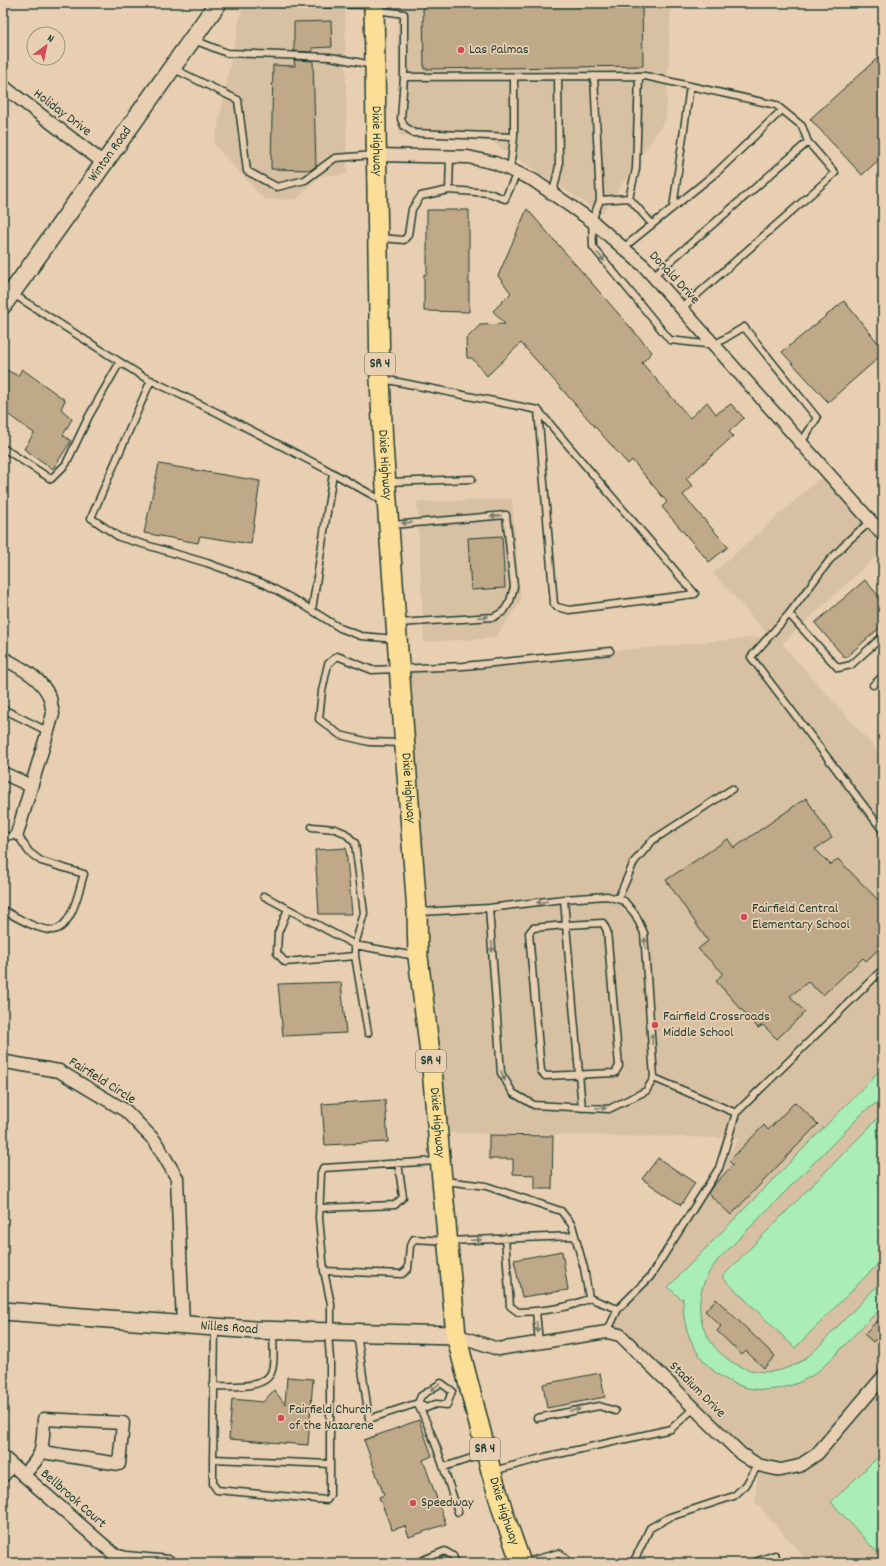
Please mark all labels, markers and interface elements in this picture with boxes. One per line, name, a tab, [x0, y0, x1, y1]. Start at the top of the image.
north arrow	[26, 26, 66, 66]
text: N	[44, 31, 57, 48]
place label: Las Palmas	[469, 40, 529, 60]
marker: Las Palmas	[456, 45, 466, 55]
street label: Holiday Drive	[29, 84, 95, 142]
street label: Dixie Highway	[366, 106, 387, 177]
street label: Winton Road	[83, 122, 137, 186]
street label: Donald Drive	[644, 247, 704, 309]
one-way arrow	[596, 251, 605, 262]
road number: SR 4	[365, 353, 395, 375]
street label: Dixie Highway	[372, 429, 397, 501]
one-way arrow	[490, 513, 502, 520]
one-way arrow	[401, 520, 413, 527]
one-way arrow	[477, 614, 489, 621]
street label: Dixie Highway	[395, 752, 421, 824]
one-way arrow	[536, 898, 548, 905]
place label: Fairfield Central Elementary School	[752, 899, 851, 935]
marker: Fairfield Central Elementary School	[739, 912, 749, 922]
one-way arrow	[641, 936, 648, 949]
one-way arrow	[489, 941, 496, 953]
place label: Fairfield Crossroads Middle School	[663, 1007, 770, 1043]
marker: Fairfield Crossroads Middle School	[650, 1020, 660, 1030]
one-way arrow	[648, 1033, 655, 1045]
road number: SR 4	[416, 1050, 446, 1072]
street label: Fairfield Circle	[64, 1052, 140, 1110]
one-way arrow	[500, 1070, 507, 1082]
street label: Dixie Highway	[424, 1087, 450, 1159]
one-way arrow	[595, 1105, 607, 1112]
one-way arrow	[470, 1236, 482, 1243]
street label: Nilles Road	[200, 1316, 258, 1340]
one-way arrow	[534, 1321, 540, 1334]
street label: Stadium Drive	[664, 1357, 730, 1423]
one-way arrow	[430, 1384, 441, 1391]
place label: Fairfield Church of the Nazarene	[289, 1400, 374, 1436]
one-way arrow	[569, 1407, 581, 1413]
marker: Fairfield Church of the Nazarene	[276, 1413, 286, 1423]
road number: SR 4	[470, 1438, 500, 1460]
street label: Bellbrook Court	[36, 1465, 110, 1533]
street label: Dixie Highway	[483, 1475, 524, 1548]
place label: Speedway	[421, 1493, 474, 1513]
marker: Speedway	[408, 1498, 418, 1508]

